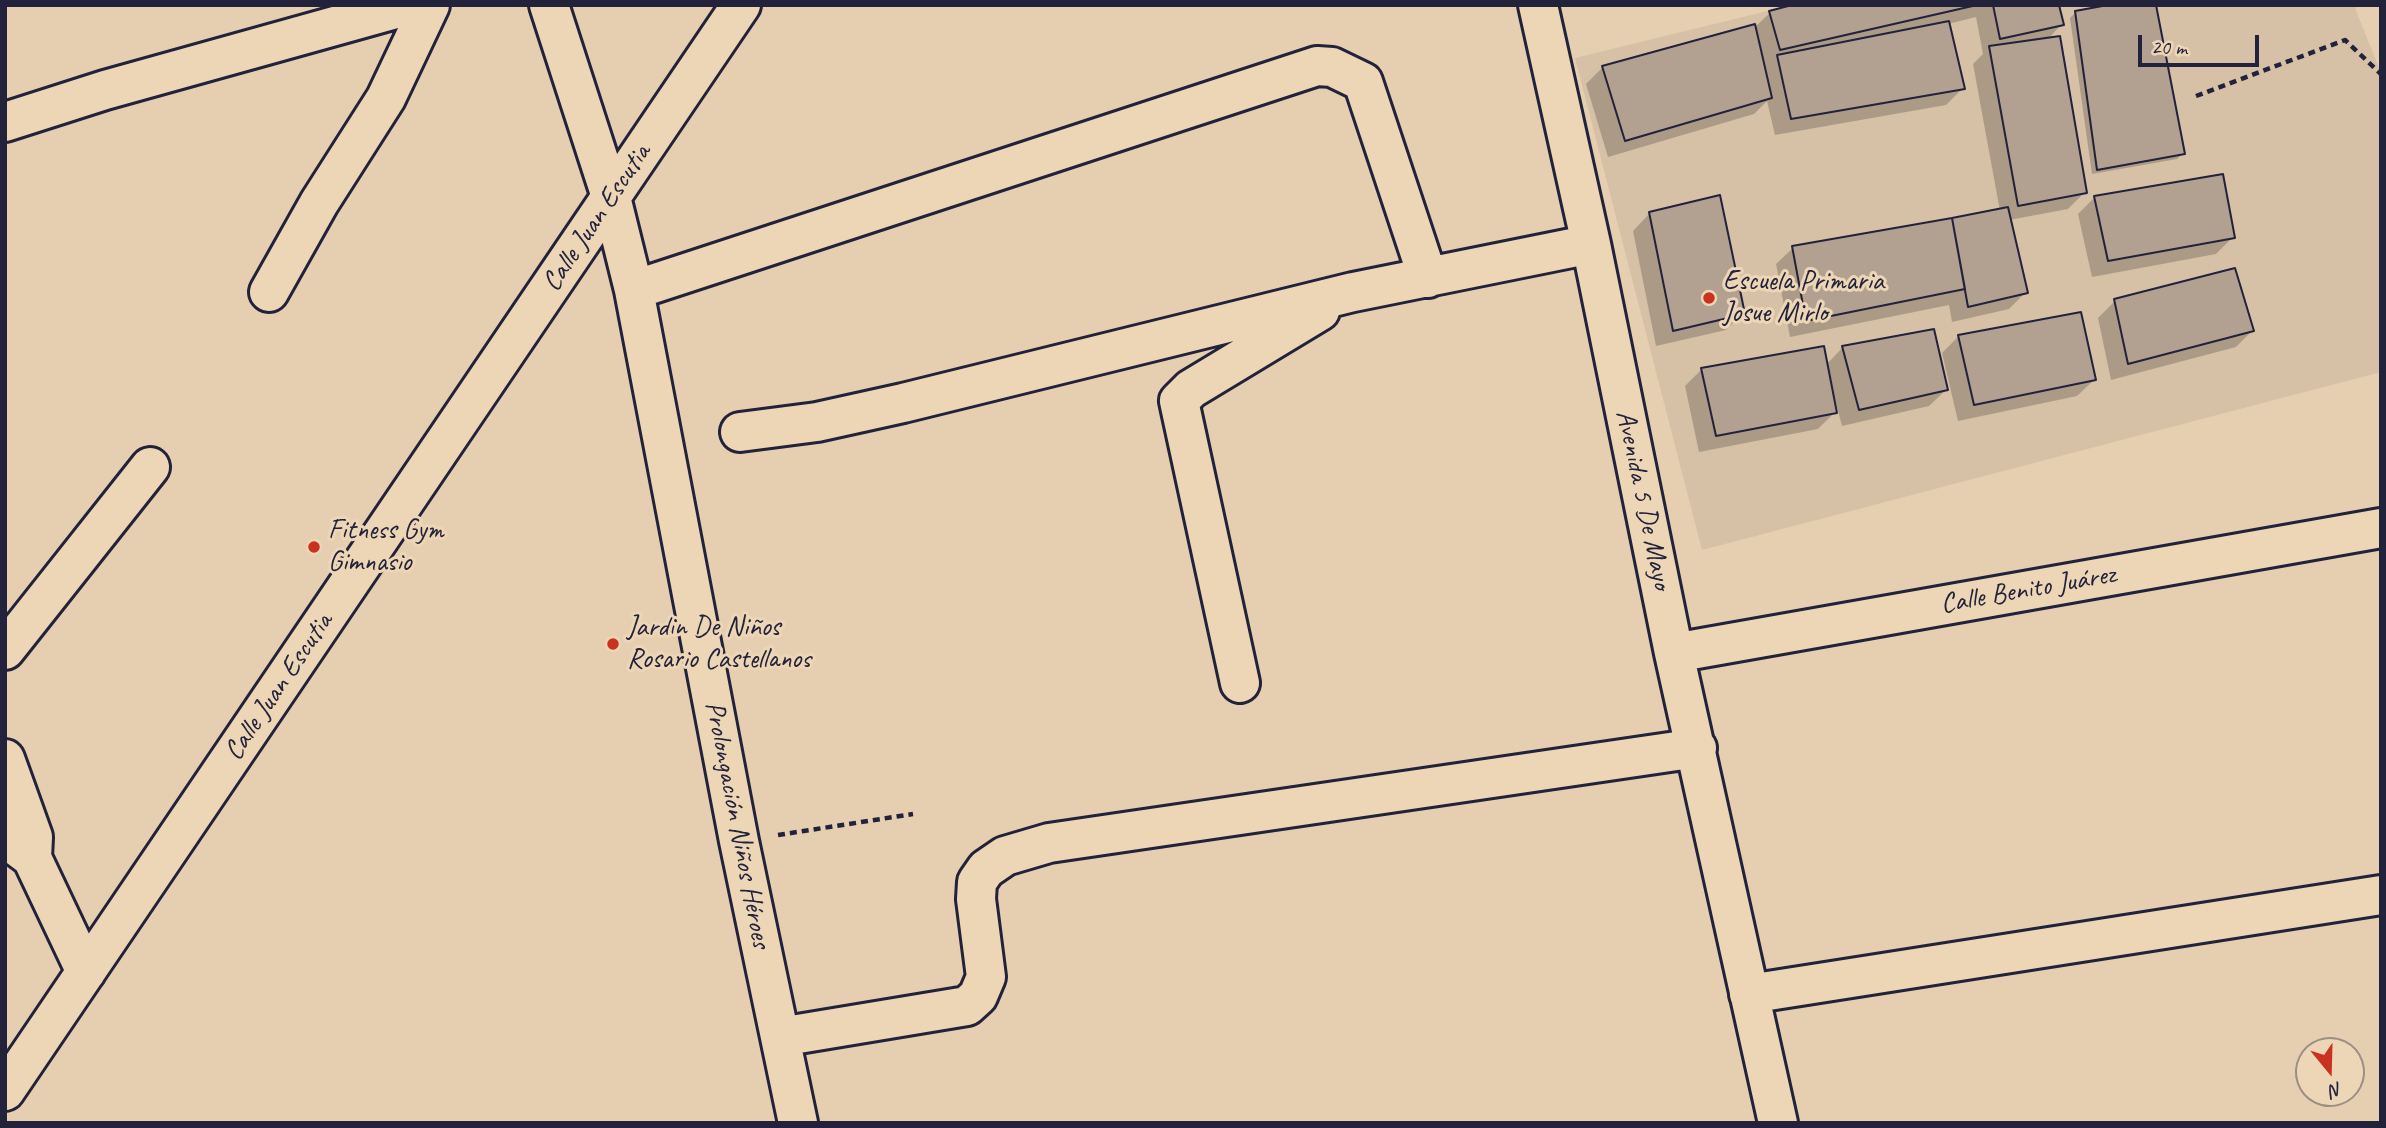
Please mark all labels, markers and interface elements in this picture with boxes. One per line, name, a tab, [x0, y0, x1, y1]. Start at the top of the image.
scale bar	[2141, 21, 2262, 65]
text: 20 m	[2151, 34, 2187, 60]
street label: Calle Juan Escutia	[535, 138, 659, 298]
place label: Escuela Primaria Josue Mirlo	[1723, 265, 1884, 331]
marker: Escuela Primaria Josue Mirlo	[1701, 290, 1717, 306]
street label: Avenida 5 De Mayo	[1608, 407, 1678, 593]
place label: Fitness Gym Gimnasio	[328, 514, 443, 580]
marker: Fitness Gym Gimnasio	[306, 539, 322, 555]
street label: Calle Benito Juárez	[1938, 558, 2118, 622]
street label: Calle Juan Escutia	[217, 607, 341, 767]
place label: Jardin De Niños Rosario Castellanos	[627, 611, 811, 677]
marker: Jardin De Niños Rosario Castellanos	[605, 636, 621, 652]
street label: Prolongación Niños Héroes	[697, 699, 777, 951]
north arrow	[2295, 1037, 2365, 1107]
text: N	[2327, 1077, 2346, 1103]

